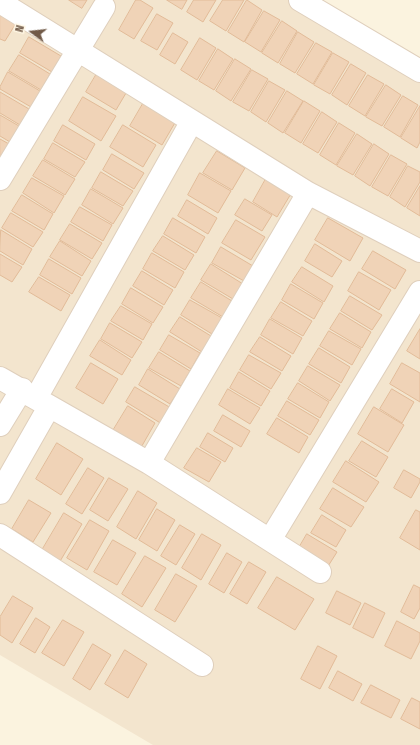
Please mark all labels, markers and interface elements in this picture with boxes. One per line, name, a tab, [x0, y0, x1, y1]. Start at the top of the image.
north arrow	[12, 12, 52, 52]
text: N	[13, 24, 27, 34]

